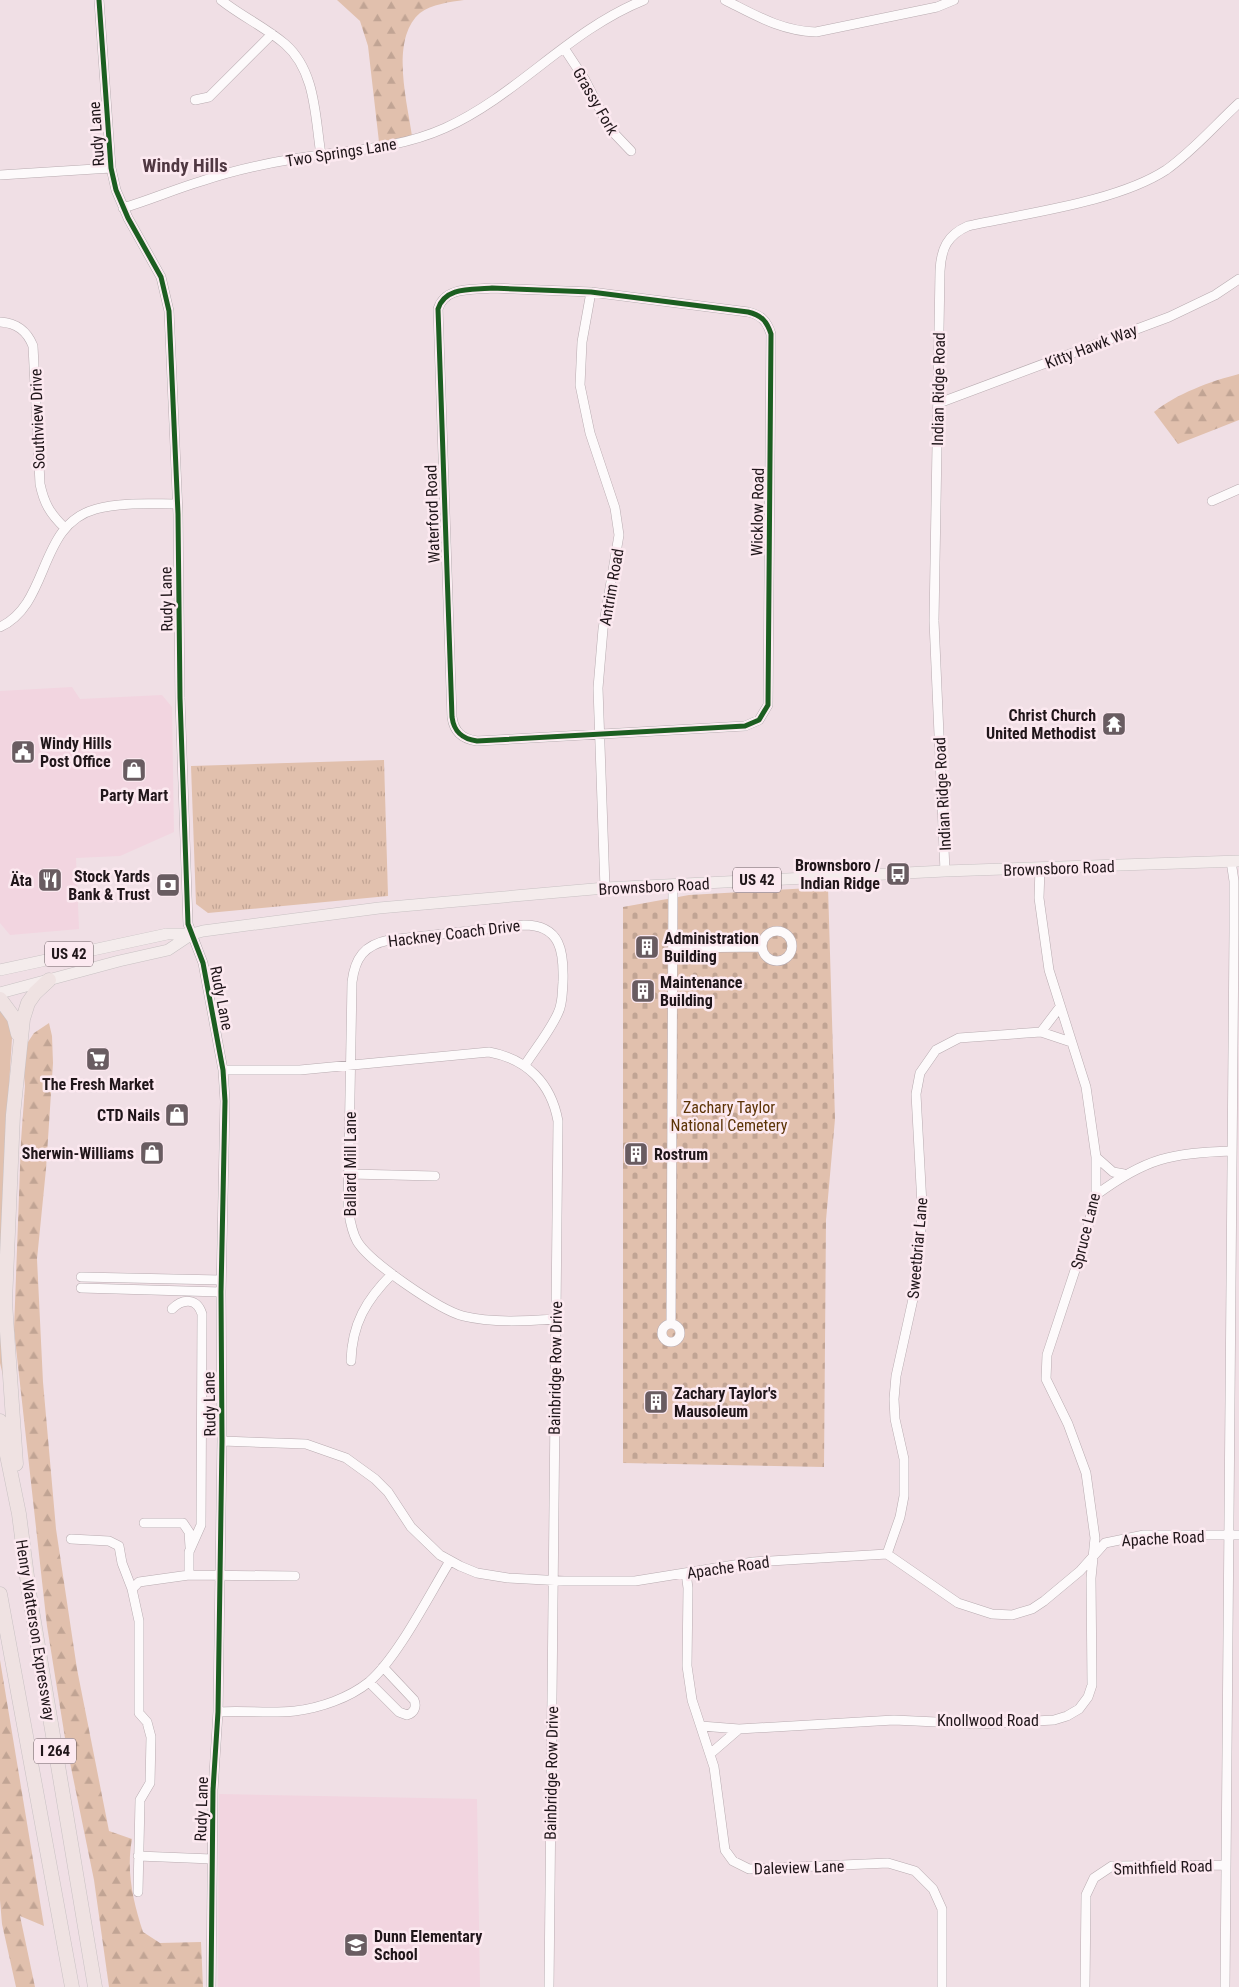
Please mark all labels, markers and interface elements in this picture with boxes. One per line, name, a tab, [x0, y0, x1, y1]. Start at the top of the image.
street label: Grassy Fork	[569, 64, 623, 139]
street label: Rudy Lane	[85, 101, 108, 167]
street label: Two Springs Lane	[284, 134, 398, 171]
district label: Windy Hills	[142, 154, 228, 177]
street label: Kitty Hawk Way	[1042, 320, 1140, 373]
street label: Indian Ridge Road	[928, 332, 949, 446]
street label: Southview Drive	[26, 368, 49, 470]
street label: Waterford Road	[421, 464, 444, 563]
street label: Wicklow Road	[747, 468, 768, 556]
street label: Antrim Road	[595, 547, 628, 627]
street label: Rudy Lane	[156, 566, 177, 632]
place label: Christ Church United Methodist	[986, 706, 1096, 743]
temple icon: Christ Church United Methodist	[1101, 711, 1127, 737]
place label: Windy Hills Post Office	[40, 734, 112, 771]
street label: Indian Ridge Road	[930, 737, 955, 851]
public building icon: Windy Hills Post Office	[10, 739, 36, 765]
shop icon: Party Mart	[121, 757, 147, 783]
place label: Party Mart	[100, 786, 168, 805]
place label: Brownsboro / Indian Ridge	[795, 856, 881, 893]
street label: Brownsboro Road	[1003, 857, 1115, 880]
bus stop icon: Brownsboro / Indian Ridge	[885, 861, 911, 887]
restaurant icon: Äta	[37, 867, 63, 893]
place label: Stock Yards Bank & Trust	[68, 867, 150, 904]
road number: US 42	[733, 868, 781, 892]
place label: Äta	[10, 871, 32, 890]
bank icon: Stock Yards Bank & Trust	[155, 872, 181, 898]
street label: Brownsboro Road	[598, 874, 710, 899]
street label: Hackney Coach Drive	[387, 916, 521, 951]
place label: Administration Building	[664, 929, 759, 966]
building icon: Administration Building	[634, 934, 660, 960]
road number: US 42	[45, 942, 93, 966]
street label: Rudy Lane	[206, 964, 237, 1032]
place label: Maintenance Building	[660, 973, 743, 1010]
building icon: Maintenance Building	[630, 978, 656, 1004]
supermarket icon: The Fresh Market	[85, 1046, 111, 1072]
place label: The Fresh Market	[42, 1075, 154, 1094]
park label: Zachary Taylor National Cemetery	[671, 1098, 788, 1135]
shop icon: CTD Nails	[164, 1102, 190, 1128]
place label: CTD Nails	[97, 1106, 160, 1125]
street label: Ballard Mill Lane	[341, 1111, 360, 1217]
shop icon: Sherwin-Williams	[139, 1140, 165, 1166]
building icon: Rostrum	[623, 1141, 649, 1167]
place label: Sherwin-Williams	[22, 1144, 134, 1163]
place label: Rostrum	[654, 1145, 708, 1164]
street label: Spruce Lane	[1067, 1191, 1104, 1271]
street label: Sweetbriar Lane	[904, 1197, 931, 1299]
street label: Bainbridge Row Drive	[545, 1301, 566, 1435]
street label: Rudy Lane	[199, 1371, 220, 1437]
place label: Zachary Taylor's Mausoleum	[674, 1384, 777, 1421]
building icon: Zachary Taylor's Mausoleum	[643, 1389, 669, 1415]
street label: Apache Road	[1121, 1527, 1205, 1550]
street label: Henry Watterson Expressway	[12, 1538, 59, 1722]
street label: Apache Road	[686, 1552, 771, 1583]
street label: Bainbridge Row Drive	[541, 1706, 562, 1840]
street label: Knollwood Road	[937, 1711, 1039, 1730]
road number: I 264	[34, 1738, 76, 1764]
street label: Rudy Lane	[191, 1776, 212, 1842]
street label: Daleview Lane	[753, 1856, 845, 1879]
street label: Smithfield Road	[1113, 1856, 1213, 1879]
place label: Dunn Elementary School	[374, 1927, 482, 1964]
school or university icon: Dunn Elementary School	[343, 1932, 369, 1958]

